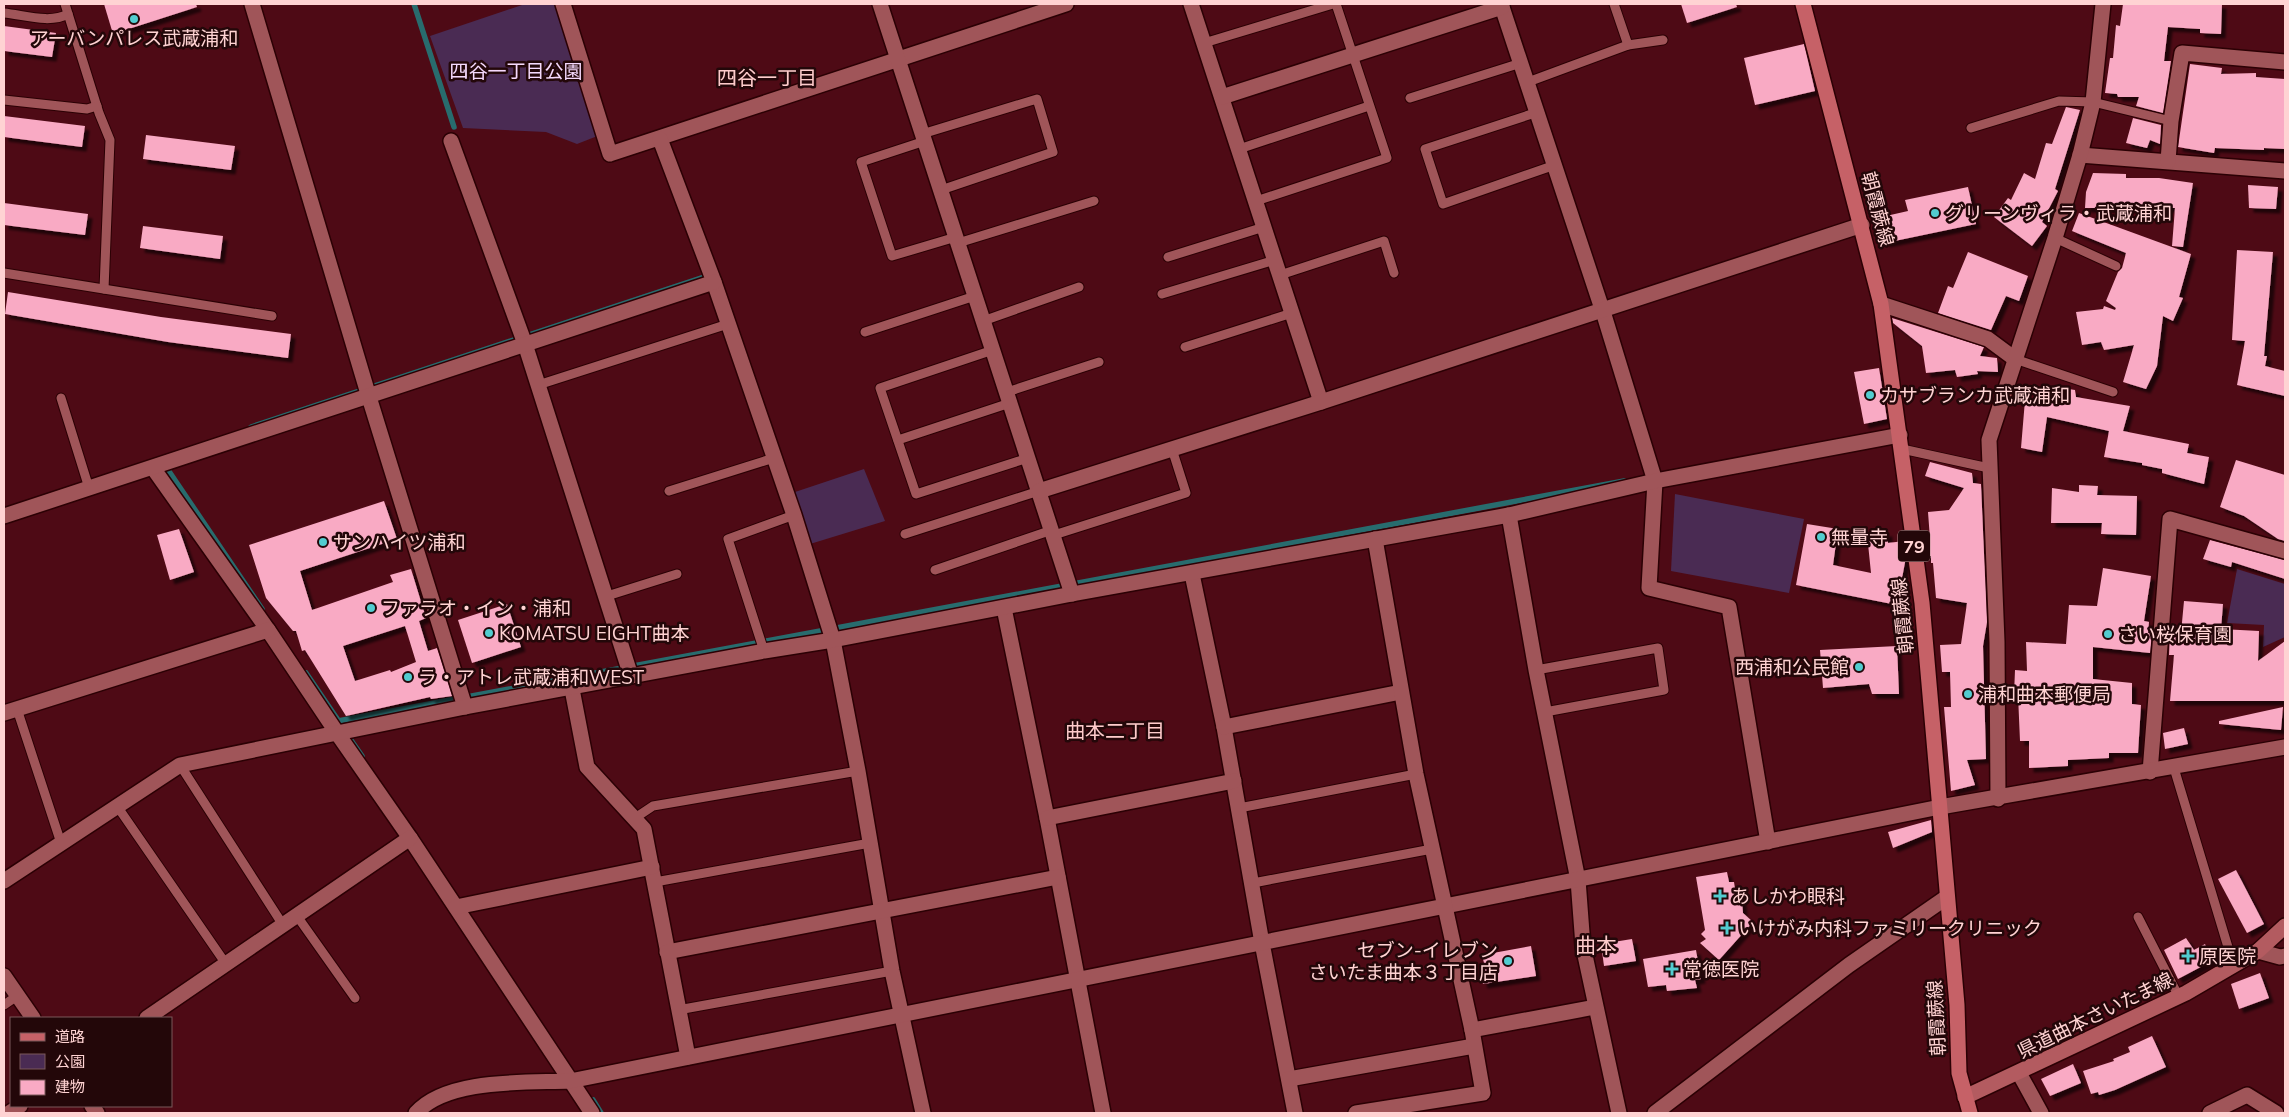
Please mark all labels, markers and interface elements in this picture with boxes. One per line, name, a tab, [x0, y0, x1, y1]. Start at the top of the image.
marker: アーバンパレス武蔵浦和	[128, 13, 140, 25]
place label: アーバンパレス武蔵浦和	[30, 26, 238, 50]
park label: 四谷一丁目公園	[449, 59, 583, 83]
district label: 四谷一丁目	[717, 65, 817, 90]
street label: 朝霞蕨線	[1857, 169, 1899, 249]
place label: グリーンヴィラ・武蔵浦和	[1945, 201, 2172, 225]
marker: グリーンヴィラ・武蔵浦和	[1929, 207, 1941, 219]
place label: カサブランカ武蔵浦和	[1880, 383, 2070, 407]
marker: カサブランカ武蔵浦和	[1864, 389, 1876, 401]
place label: 無量寺	[1831, 525, 1888, 549]
place label: サンハイツ浦和	[333, 530, 466, 554]
road number: 79	[1898, 530, 1930, 562]
marker: 無量寺	[1815, 531, 1827, 543]
marker: サンハイツ浦和	[317, 536, 329, 548]
street label: 朝霞蕨線	[1886, 577, 1918, 655]
place label: ファラオ・イン・浦和	[381, 596, 571, 620]
marker: ファラオ・イン・浦和	[365, 602, 377, 614]
place label: KOMATSU EIGHT曲本	[499, 621, 690, 645]
place label: さい桜保育園	[2118, 622, 2232, 646]
marker: KOMATSU EIGHT曲本	[483, 627, 495, 639]
marker: さい桜保育園	[2102, 628, 2114, 640]
place label: 西浦和公民館	[1735, 655, 1849, 679]
marker: 西浦和公民館	[1853, 661, 1865, 673]
place label: ラ・アトレ武蔵浦和WEST	[418, 665, 645, 689]
marker: ラ・アトレ武蔵浦和WEST	[402, 671, 414, 683]
place label: 浦和曲本郵便局	[1978, 682, 2111, 706]
marker: 浦和曲本郵便局	[1962, 688, 1974, 700]
district label: 曲本二丁目	[1065, 718, 1165, 743]
place label: あしかわ眼科	[1731, 884, 1845, 908]
marker: あしかわ眼科	[1713, 889, 1727, 903]
place label: いけがみ内科ファミリークリニック	[1738, 916, 2042, 940]
marker: いけがみ内科ファミリークリニック	[1720, 921, 1734, 935]
district label: 曲本	[1575, 932, 1617, 958]
place label: セブン-イレブン さいたま曲本３丁目店	[1309, 938, 1498, 984]
place label: 原医院	[2199, 944, 2256, 968]
marker: 原医院	[2181, 949, 2195, 963]
marker: セブン-イレブン さいたま曲本３丁目店	[1502, 955, 1514, 967]
place label: 常徳医院	[1683, 957, 1759, 981]
marker: 常徳医院	[1665, 962, 1679, 976]
street label: 県道曲本さいたま線	[2013, 967, 2177, 1063]
street label: 朝霞蕨線	[1922, 979, 1950, 1057]
legend	[10, 1017, 172, 1107]
text: 道路	[55, 1027, 85, 1046]
text: 公園	[55, 1052, 85, 1071]
text: 建物	[55, 1077, 85, 1096]

